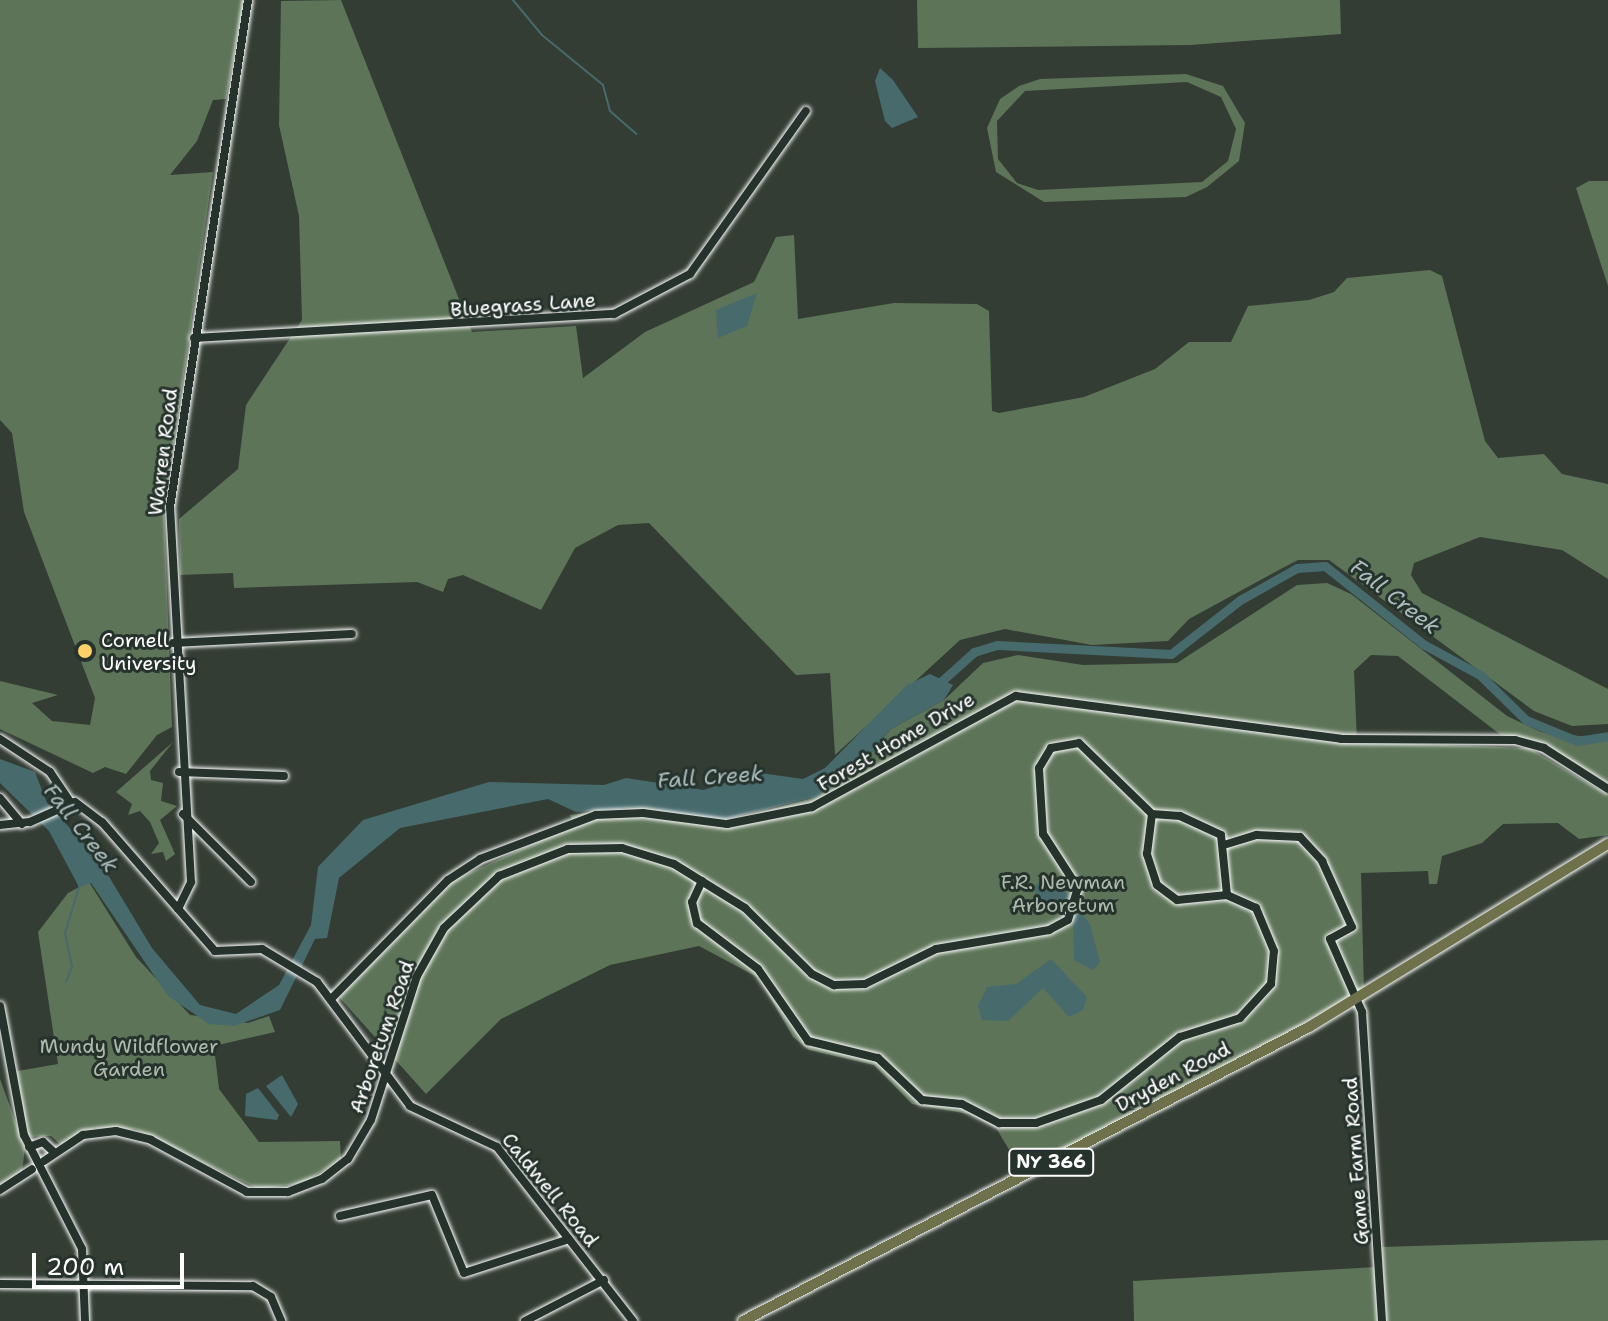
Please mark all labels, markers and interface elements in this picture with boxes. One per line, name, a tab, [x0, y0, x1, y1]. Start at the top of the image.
street label: Bluegrass Lane	[449, 288, 597, 322]
street label: Warren Road	[143, 387, 183, 517]
water label: Fall Creek	[1345, 554, 1445, 640]
place label: Cornell University	[101, 628, 197, 675]
marker: Cornell University	[76, 642, 94, 660]
street label: Forest Home Drive	[813, 687, 979, 797]
water label: Fall Creek	[656, 760, 764, 794]
water label: Fall Creek	[38, 778, 124, 878]
park label: F.R. Newman Arboretum	[1001, 871, 1125, 918]
street label: Arboretum Road	[345, 957, 419, 1117]
park label: Mundy Wildflower Garden	[40, 1034, 218, 1081]
street label: Dryden Road	[1112, 1037, 1234, 1117]
street label: Game Farm Road	[1338, 1076, 1374, 1246]
street label: Caldwell Road	[497, 1128, 603, 1252]
road number: NY 366	[1007, 1148, 1095, 1176]
scale bar	[36, 1237, 188, 1287]
text: 200 m	[46, 1251, 124, 1283]

